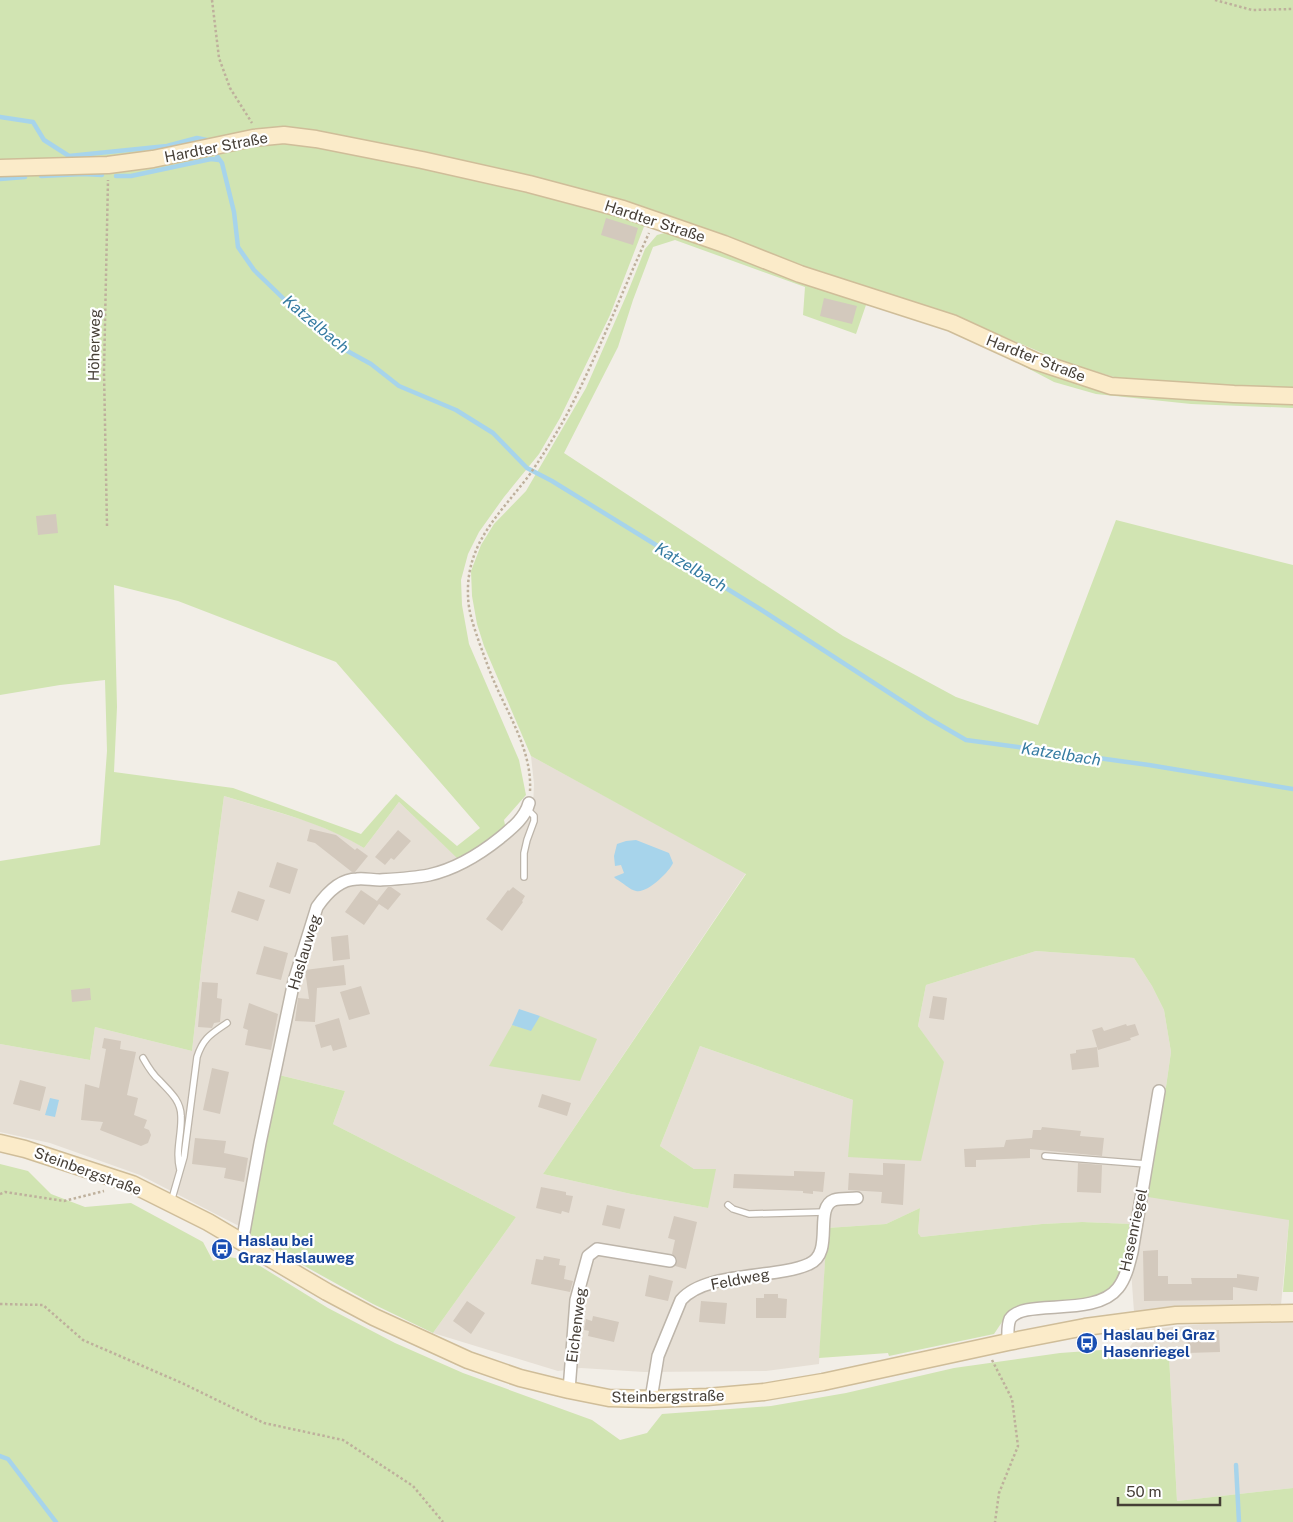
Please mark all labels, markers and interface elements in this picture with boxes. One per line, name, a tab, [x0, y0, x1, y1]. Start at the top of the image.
street label: Hardter Straße	[163, 129, 269, 165]
street label: Hardter Straße	[602, 197, 708, 245]
water label: Katzelbach	[279, 291, 353, 357]
street label: Höherweg	[85, 309, 103, 381]
street label: Hardter Straße	[984, 331, 1088, 385]
water label: Katzelbach	[652, 538, 730, 596]
water label: Katzelbach	[1020, 738, 1102, 770]
street label: Haslauweg	[284, 912, 324, 992]
street label: Steinbergstraße	[32, 1144, 144, 1198]
street label: Hasenriegel	[1116, 1187, 1150, 1273]
place label: Haslau bei Graz Haslauweg	[238, 1232, 355, 1266]
bus stop icon: Haslau bei Graz Haslauweg	[210, 1237, 234, 1261]
street label: Feldweg	[709, 1265, 771, 1293]
street label: Eichenweg	[563, 1286, 589, 1364]
place label: Haslau bei Graz Hasenriegel	[1103, 1326, 1215, 1360]
bus stop icon: Haslau bei Graz Hasenriegel	[1075, 1331, 1099, 1355]
street label: Steinbergstraße	[611, 1387, 725, 1405]
scale bar	[1118, 1474, 1220, 1506]
text: 50 m	[1126, 1483, 1161, 1500]

